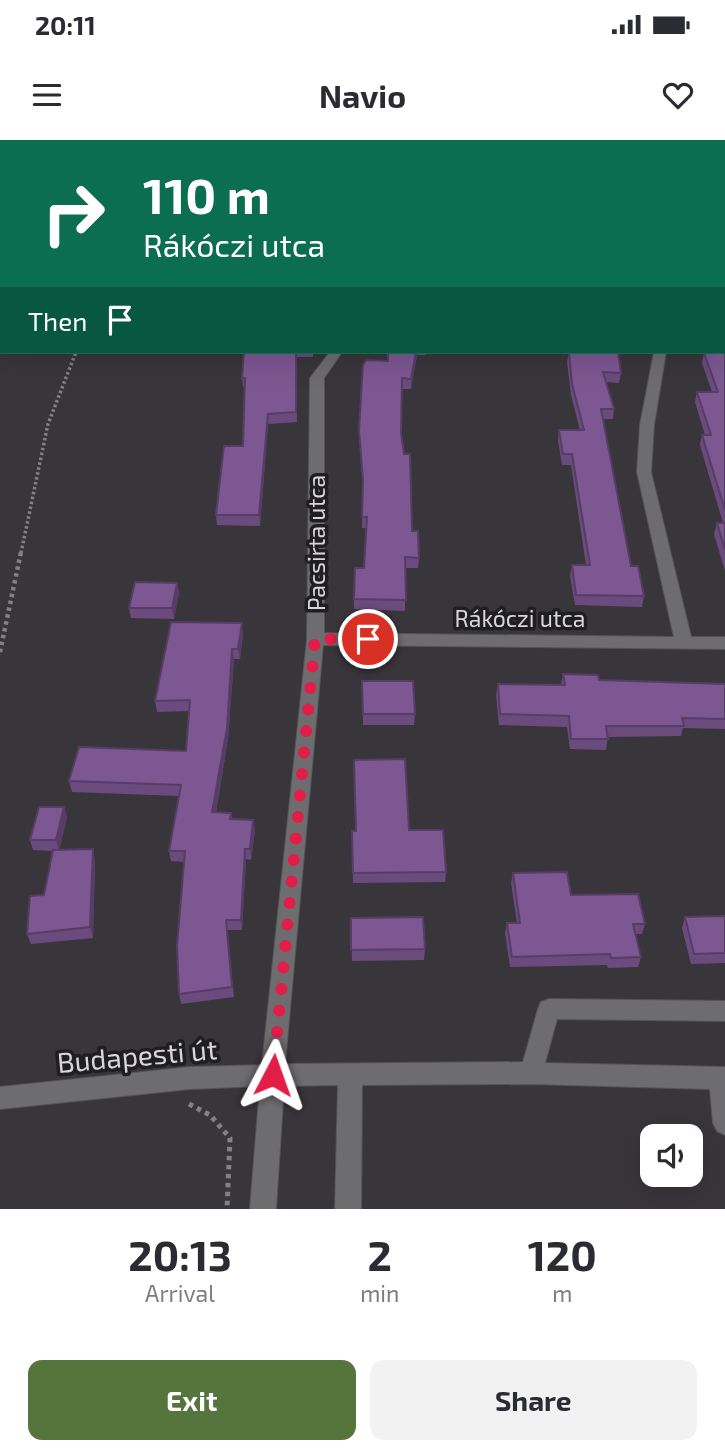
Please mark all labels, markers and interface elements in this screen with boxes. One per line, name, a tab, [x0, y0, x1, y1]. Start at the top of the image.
text: 20:11	[35, 9, 96, 40]
icon: menu	[28, 76, 66, 114]
text: Navio	[319, 76, 406, 114]
icon: heart	[659, 76, 697, 114]
text: 110 m	[143, 165, 270, 224]
icon: right	[28, 168, 119, 259]
text: Rákóczi utca	[143, 225, 325, 263]
icon: arrive	[101, 301, 139, 339]
text: Then	[28, 305, 87, 336]
street label: Pacsirta utca	[302, 475, 330, 611]
street label: Rákóczi utca	[455, 604, 585, 632]
pin	[338, 609, 398, 669]
icon: arrive	[349, 620, 387, 658]
street label: Budapesti út	[55, 1031, 219, 1079]
position arrow	[236, 1038, 310, 1112]
map controls	[640, 1124, 703, 1187]
button: sound	[640, 1124, 703, 1187]
text: 20:13	[128, 1229, 232, 1279]
text: 2	[368, 1229, 392, 1279]
text: 120	[528, 1229, 597, 1279]
text: Arrival	[145, 1279, 215, 1307]
text: min	[360, 1279, 399, 1307]
text: m	[552, 1279, 572, 1307]
button: Exit	[28, 1360, 356, 1440]
button: Share	[370, 1360, 697, 1440]

